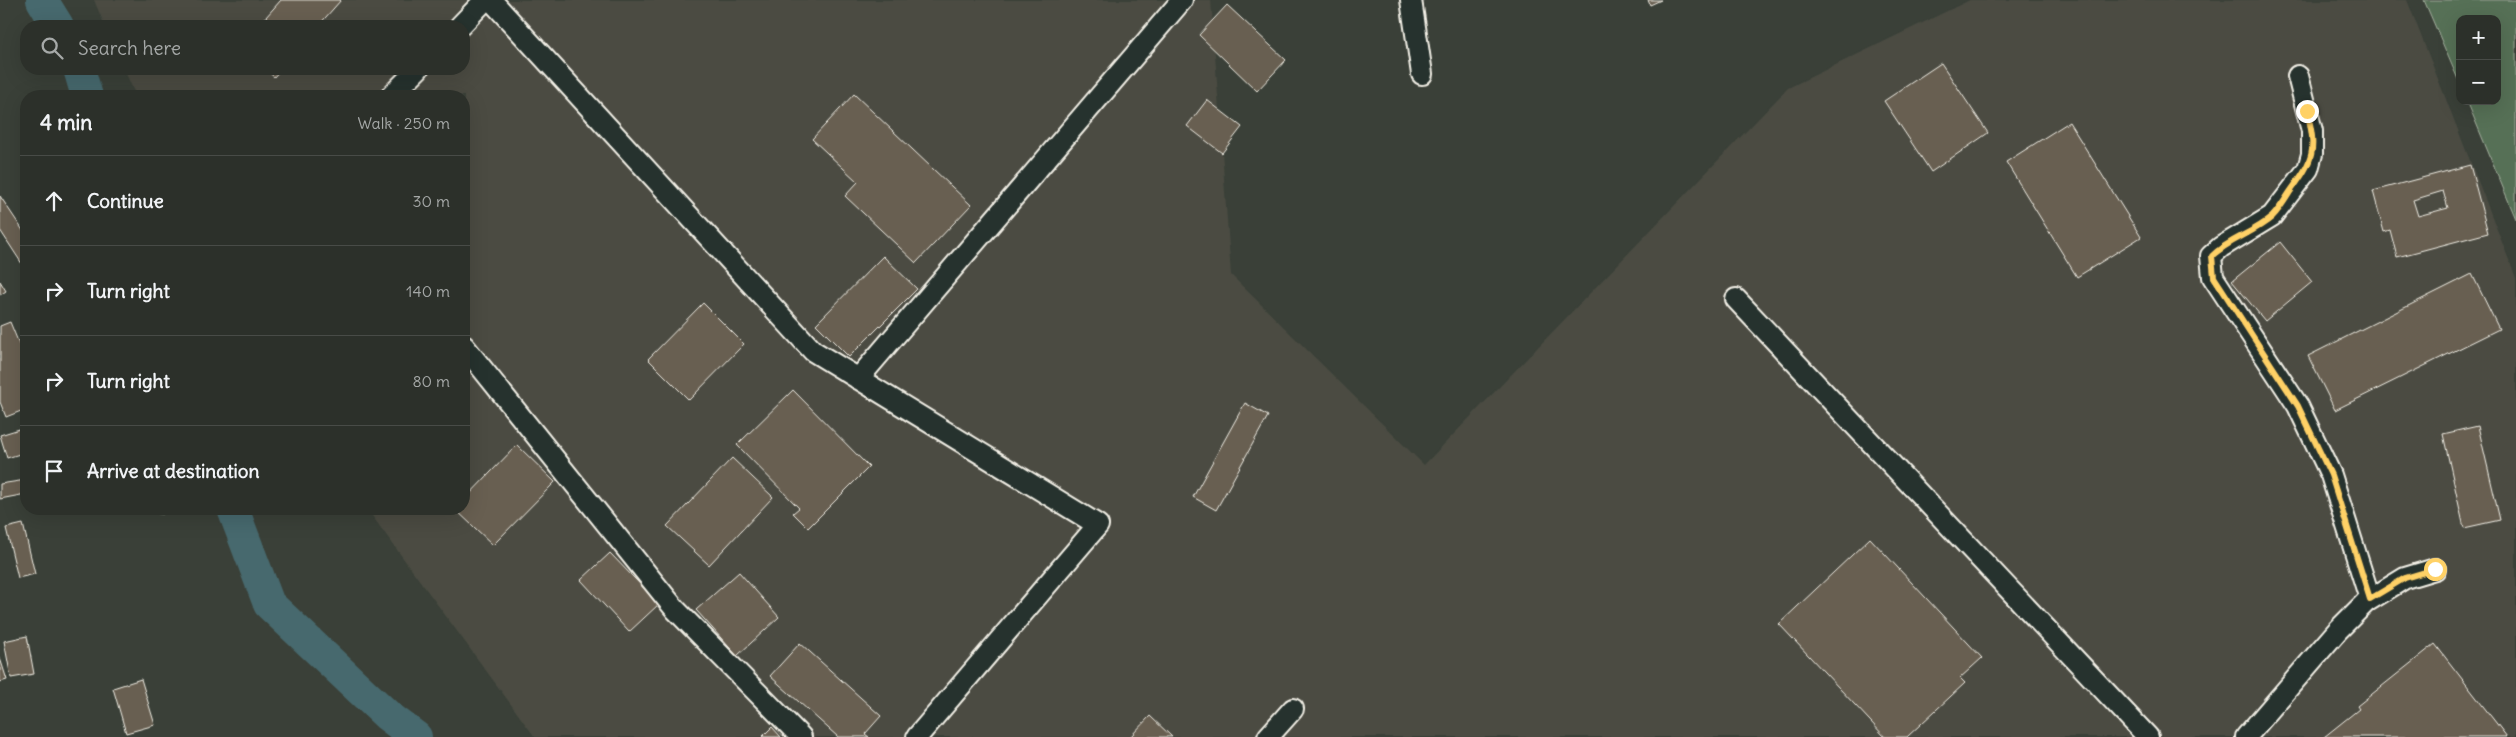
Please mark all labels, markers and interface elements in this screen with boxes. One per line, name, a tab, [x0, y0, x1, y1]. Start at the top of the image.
map controls	[2456, 15, 2501, 105]
button: +	[2456, 15, 2501, 60]
search box	[20, 20, 470, 75]
icon: search	[38, 34, 66, 62]
text: Search here	[78, 36, 181, 60]
button: −	[2456, 60, 2501, 105]
route end	[2296, 100, 2319, 123]
text: 4 min	[40, 109, 92, 136]
text: Walk · 250 m	[358, 113, 450, 133]
icon: ahead	[40, 187, 68, 215]
text: Continue	[87, 189, 164, 213]
text: 30 m	[413, 191, 450, 211]
icon: right	[40, 277, 68, 305]
text: Turn right	[87, 279, 170, 303]
text: 140 m	[406, 281, 450, 301]
icon: right	[40, 367, 68, 395]
text: Turn right	[87, 369, 170, 393]
text: 80 m	[412, 371, 450, 391]
icon: arrive	[40, 457, 68, 485]
text: Arrive at destination	[87, 459, 260, 483]
route start	[2424, 558, 2447, 581]

